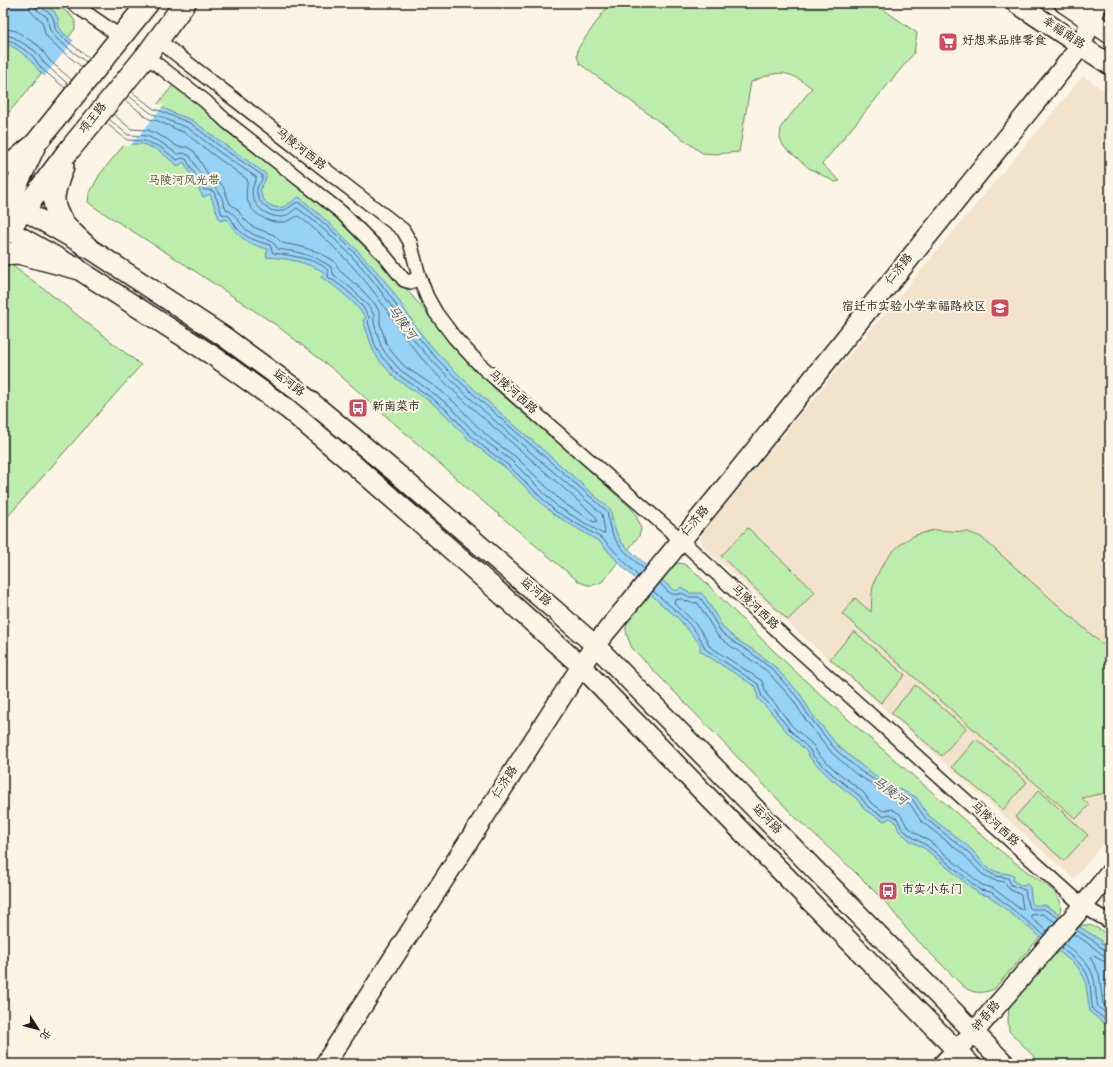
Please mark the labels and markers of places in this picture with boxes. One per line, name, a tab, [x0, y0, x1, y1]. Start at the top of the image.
supermarket icon: 好想来品牌零食	[937, 31, 959, 53]
place label: 好想来品牌零食	[962, 34, 1046, 49]
school or university icon: 宿迁市实验小学幸福路校区	[989, 297, 1011, 319]
place label: 宿迁市实验小学幸福路校区	[842, 300, 986, 315]
bus stop icon: 新南菜市	[347, 397, 369, 419]
place label: 新南菜市	[372, 400, 420, 415]
bus stop icon: 市实小东门	[877, 880, 899, 902]
place label: 市实小东门	[902, 883, 962, 898]

